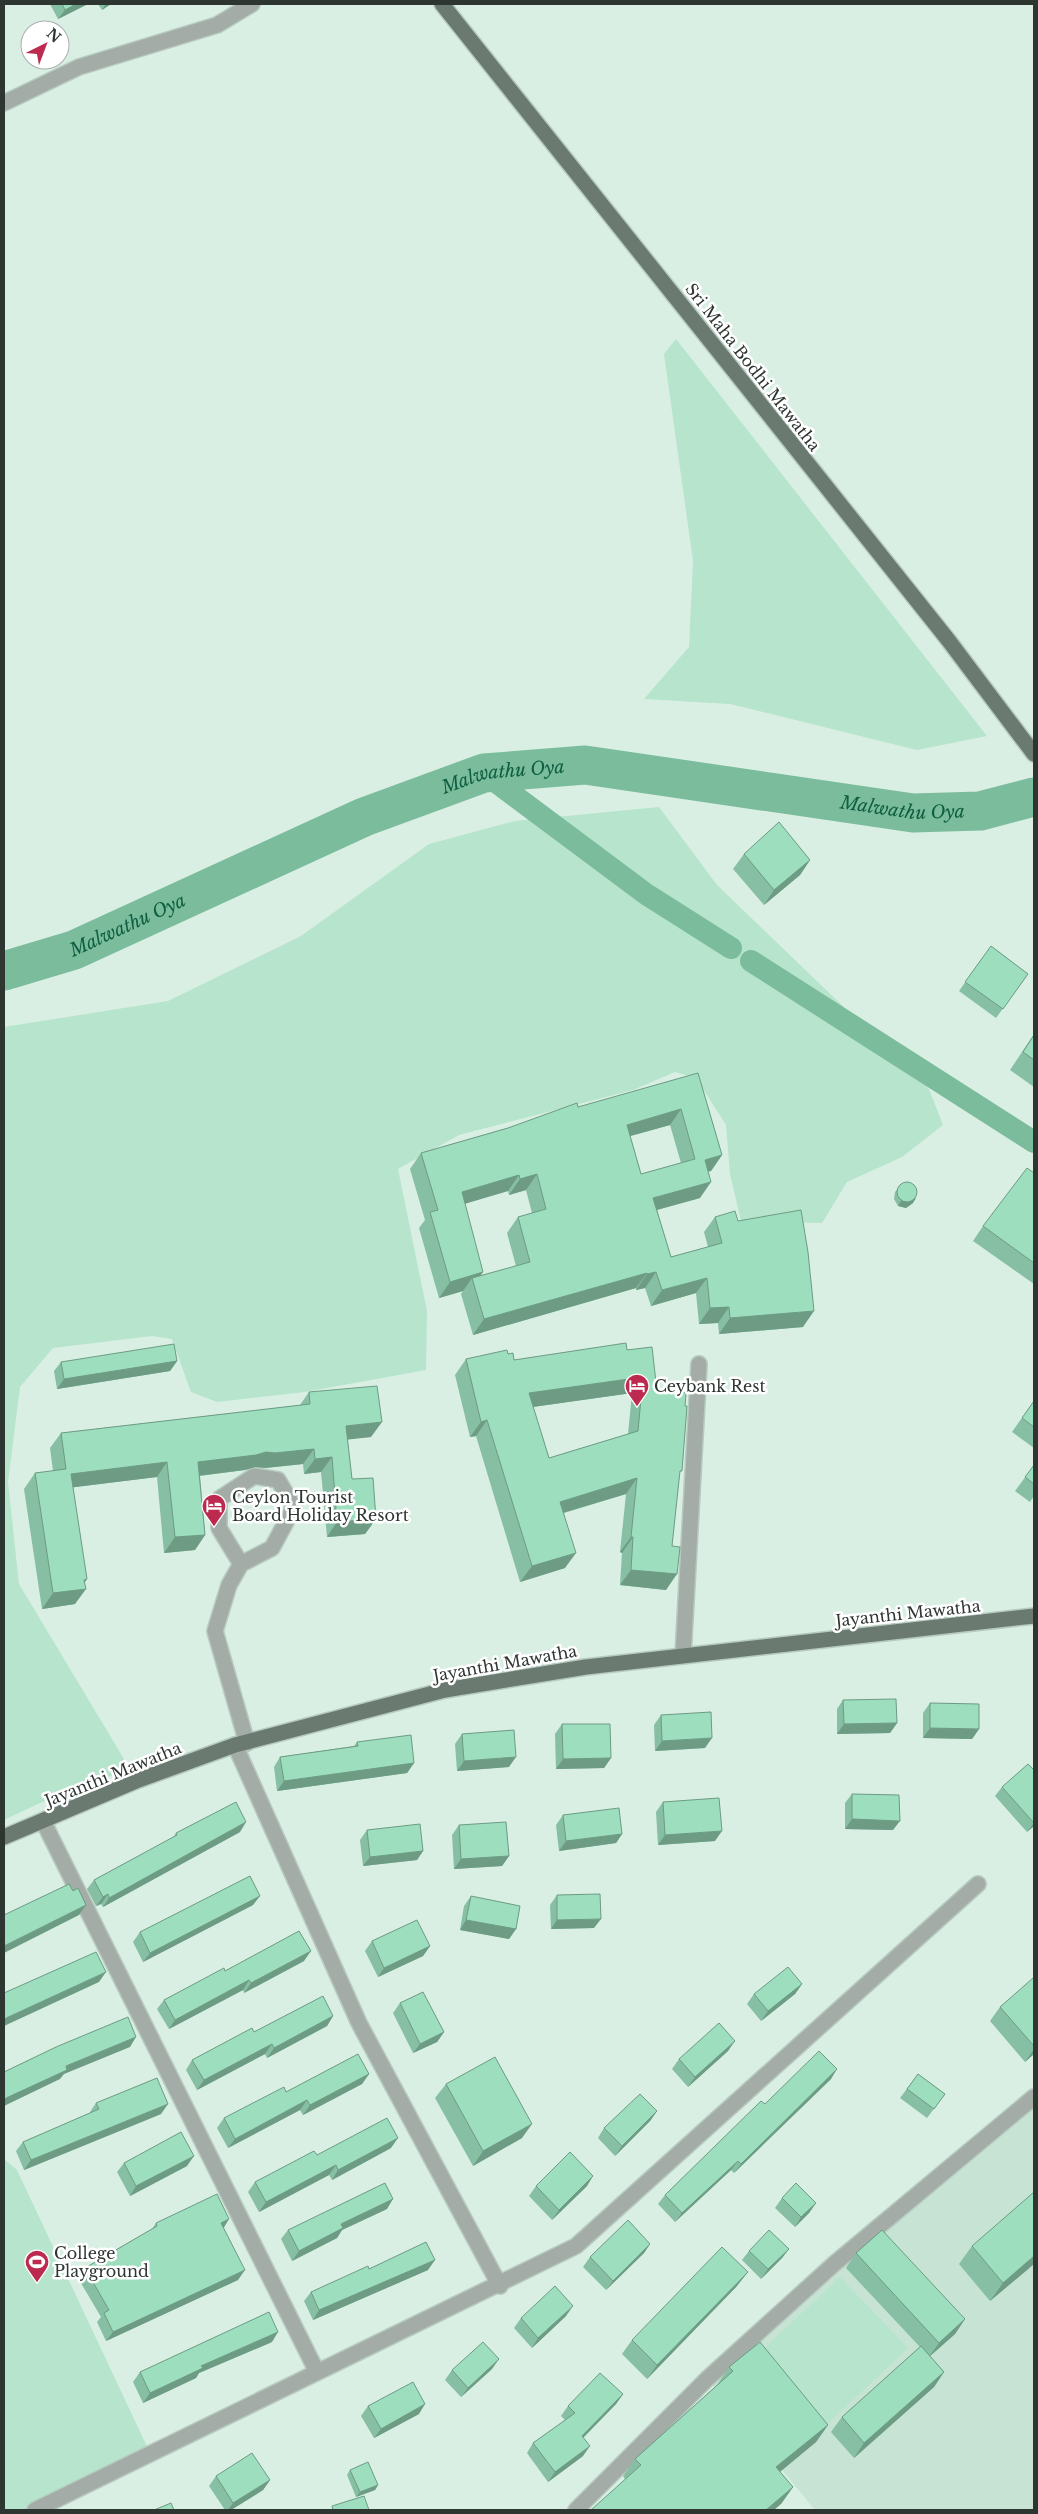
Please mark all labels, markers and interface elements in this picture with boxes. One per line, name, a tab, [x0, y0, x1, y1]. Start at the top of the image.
north arrow	[20, 20, 70, 70]
text: N	[43, 24, 65, 46]
street label: Sri Maha Bodhi Mawatha	[681, 279, 825, 455]
water label: Malwathu Oya	[437, 756, 565, 799]
water label: Malwathu Oya	[838, 791, 965, 824]
water label: Malwathu Oya	[65, 889, 189, 962]
hotel icon: Ceybank Rest	[624, 1373, 650, 1407]
place label: Ceybank Rest	[654, 1376, 766, 1396]
place label: Ceylon Tourist Board Holiday Resort	[232, 1487, 409, 1525]
hotel icon: Ceylon Tourist Board Holiday Resort	[201, 1493, 227, 1527]
street label: Jayanthi Mawatha	[833, 1595, 982, 1631]
street label: Jayanthi Mawatha	[430, 1640, 579, 1686]
street label: Jayanthi Mawatha	[40, 1737, 184, 1811]
place label: College Playground	[54, 2243, 149, 2281]
sports icon: College Playground	[24, 2249, 50, 2283]

